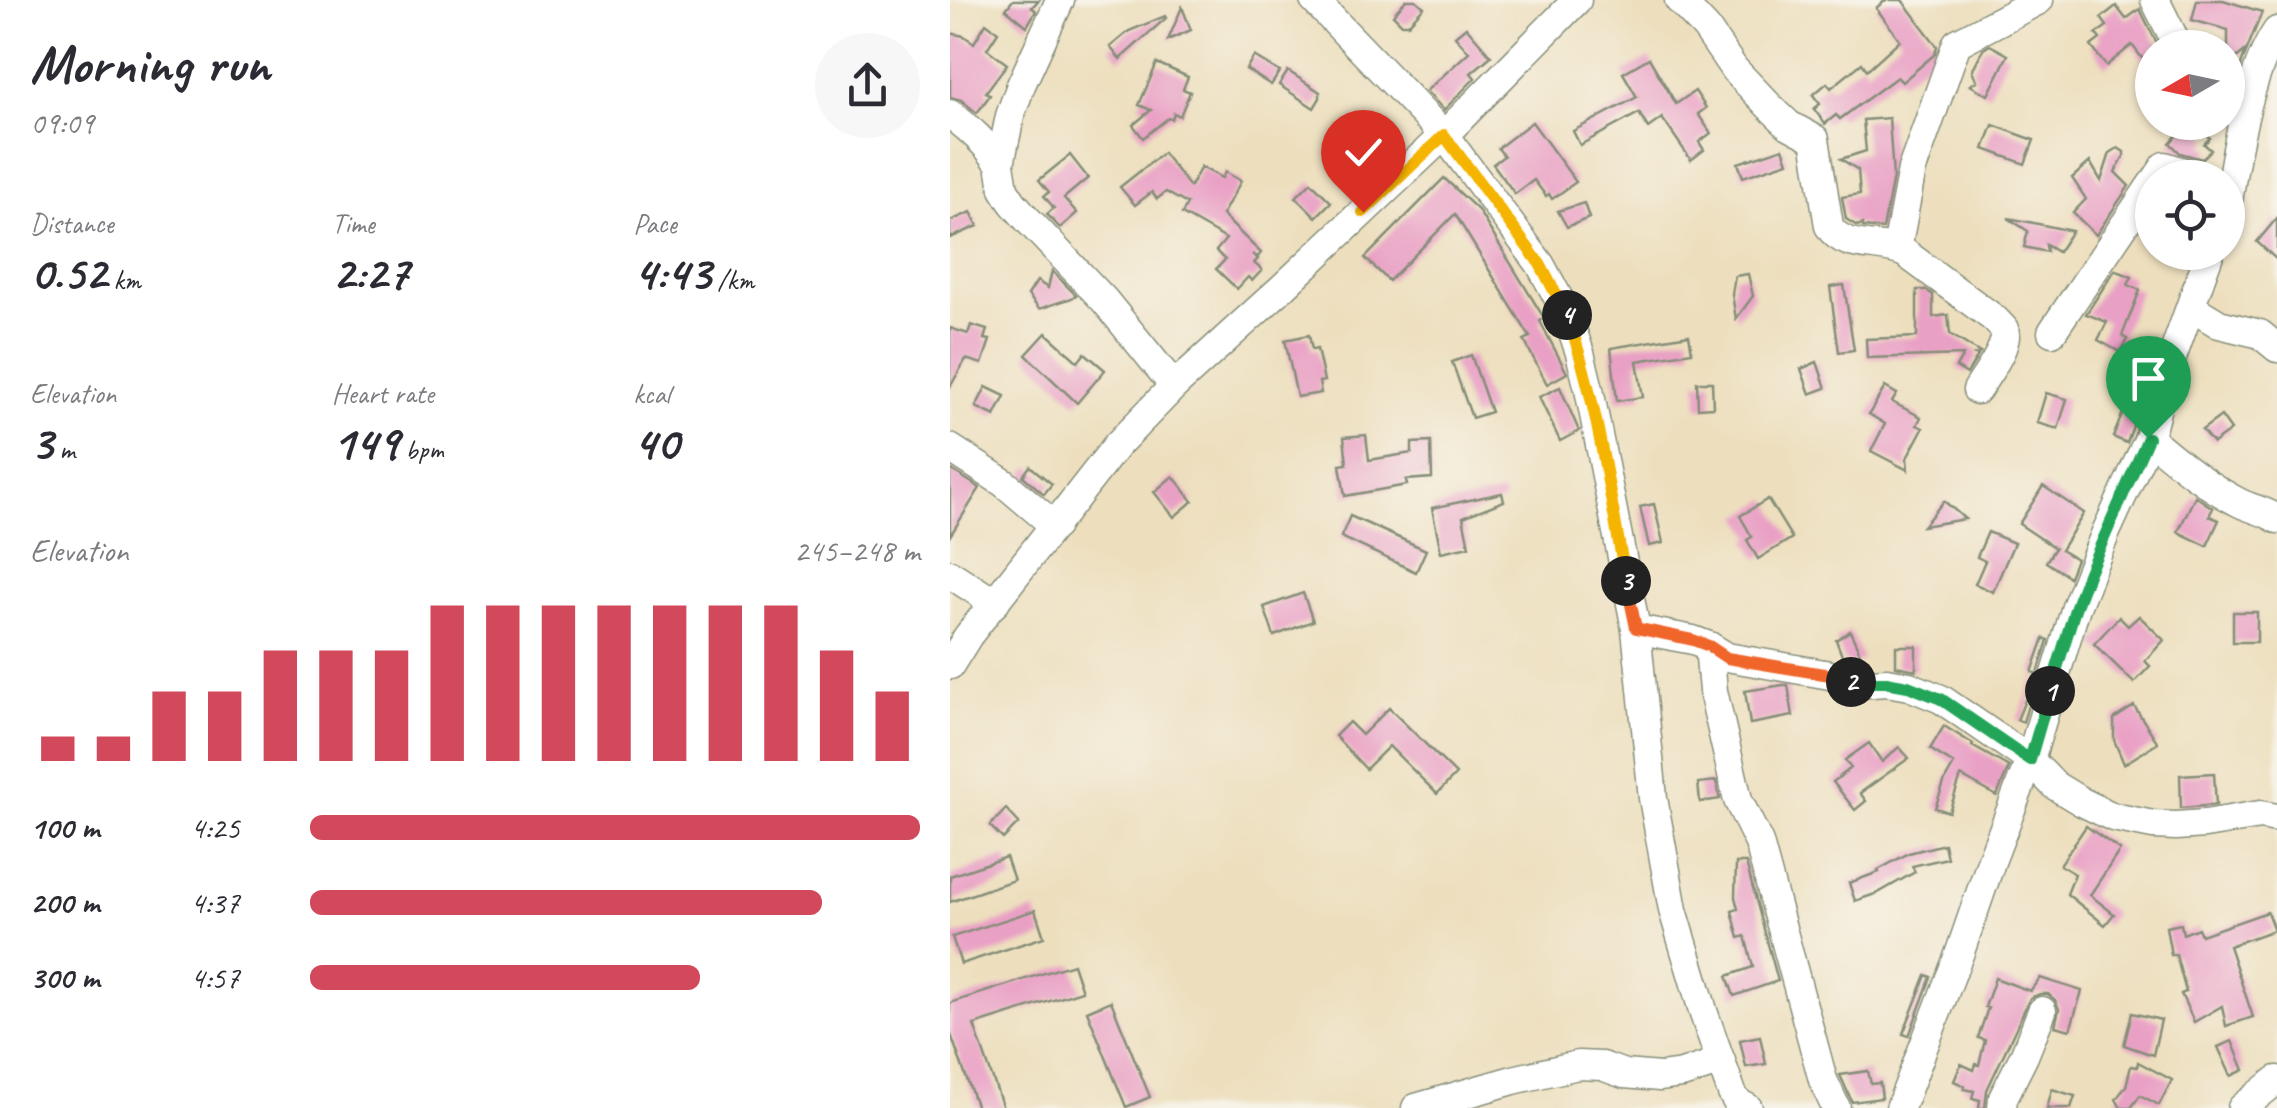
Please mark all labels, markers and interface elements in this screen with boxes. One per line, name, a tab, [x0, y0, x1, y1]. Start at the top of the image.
text: Morning run	[30, 29, 270, 99]
north arrow	[2135, 30, 2245, 140]
map controls	[2135, 30, 2245, 270]
button: share	[815, 33, 920, 138]
text: 09:09	[30, 102, 94, 143]
pin	[1321, 110, 1406, 213]
icon: check	[1336, 125, 1391, 180]
button: locate	[2135, 160, 2245, 270]
text: Distance	[30, 206, 114, 241]
text: Time	[332, 206, 375, 241]
text: Pace	[633, 206, 676, 241]
text: 0.52	[30, 241, 107, 304]
text: 2:27	[332, 241, 409, 304]
text: 4:43	[633, 241, 711, 304]
text: km	[107, 262, 141, 297]
text: /km	[711, 262, 754, 297]
pin: 4	[1542, 290, 1592, 340]
text: 4	[1561, 297, 1573, 332]
pin	[2106, 336, 2191, 439]
icon: arrive	[2121, 351, 2176, 406]
text: Elevation	[30, 376, 116, 411]
text: Heart rate	[332, 376, 434, 411]
text: kcal	[633, 376, 670, 411]
text: 3	[30, 411, 53, 474]
text: 149	[332, 411, 399, 474]
text: 40	[633, 411, 678, 474]
text: m	[53, 432, 75, 467]
text: bpm	[399, 432, 444, 467]
text: Elevation	[30, 530, 128, 571]
text: 245–248 m	[794, 530, 920, 571]
pin: 3	[1601, 556, 1651, 606]
text: 3	[1620, 563, 1632, 598]
pin: 2	[1826, 657, 1876, 707]
text: 2	[1845, 664, 1857, 699]
pin: 1	[2025, 666, 2075, 716]
text: 1	[2044, 673, 2056, 708]
text: 100 m	[30, 807, 99, 848]
text: 4:25	[190, 807, 240, 848]
text: 200 m	[30, 882, 99, 923]
text: 4:37	[190, 882, 240, 923]
text: 300 m	[30, 957, 99, 998]
text: 4:57	[190, 957, 240, 998]

